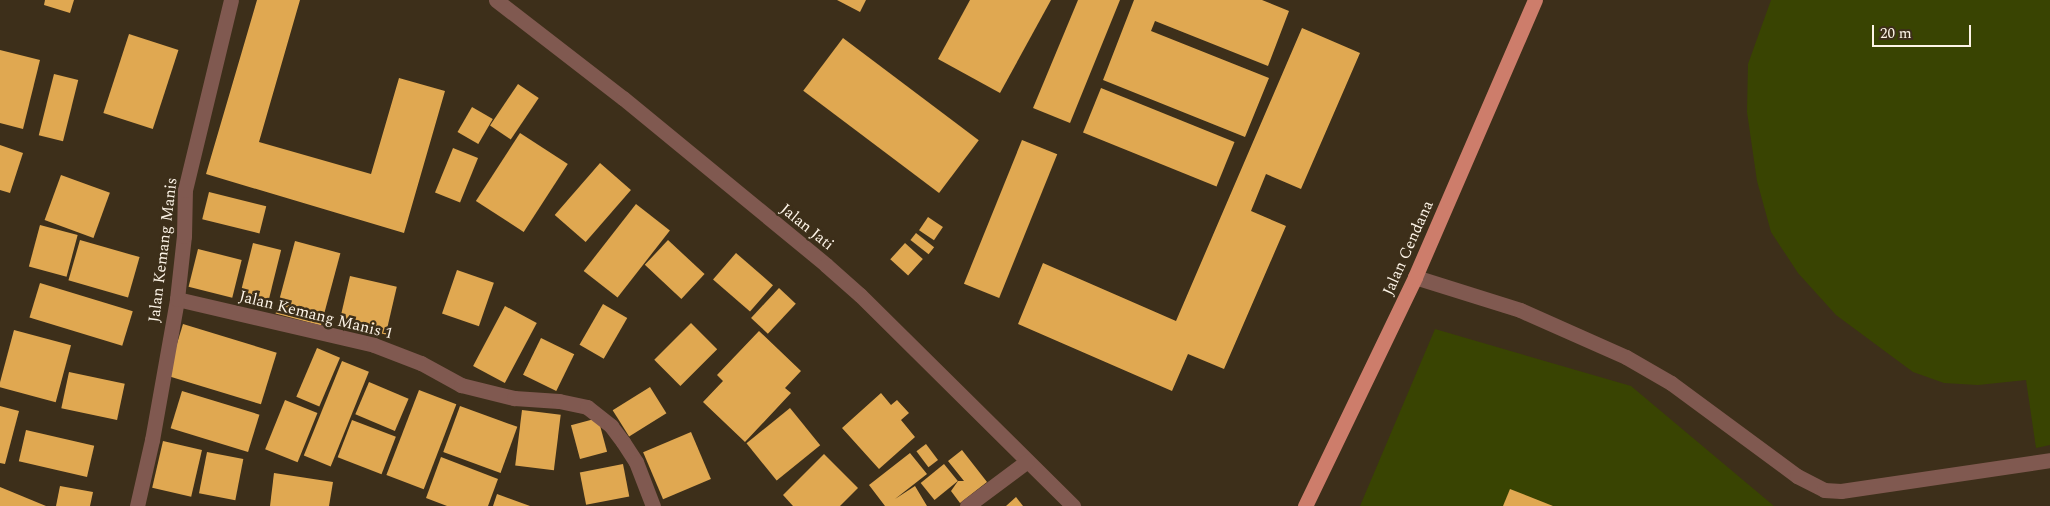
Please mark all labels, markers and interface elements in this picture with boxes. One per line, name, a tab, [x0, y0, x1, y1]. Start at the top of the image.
scale bar	[1875, 15, 1974, 47]
text: 20 m	[1880, 22, 1912, 45]
street label: Jalan Kemang Manis	[145, 176, 181, 324]
street label: Jalan Cendana	[1379, 198, 1437, 298]
street label: Jalan Jati	[776, 200, 838, 254]
street label: Jalan Kemang Manis 1	[237, 287, 395, 343]

